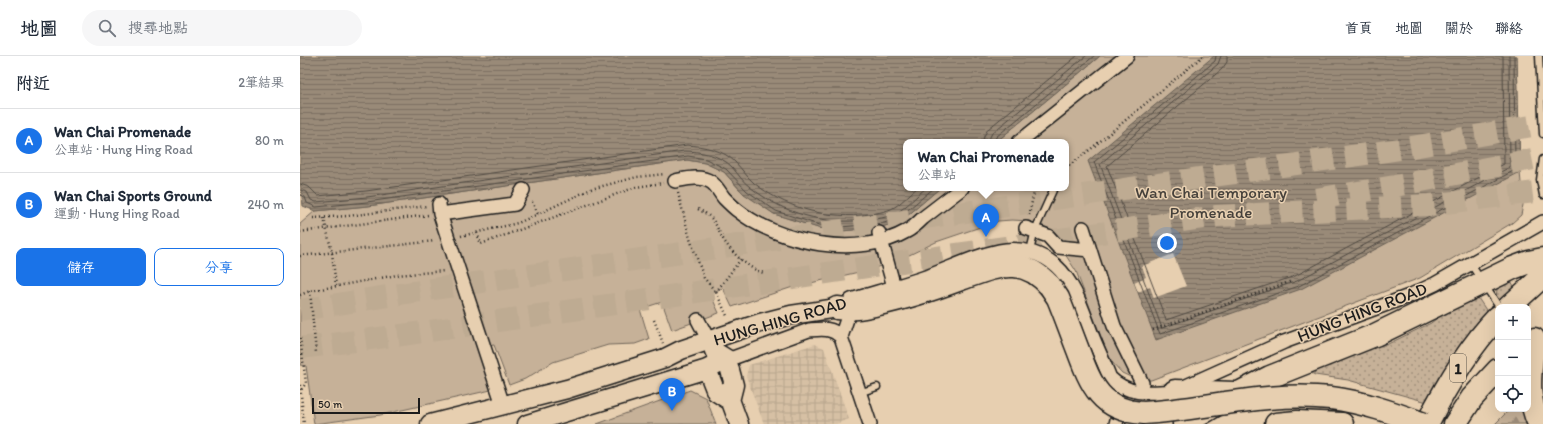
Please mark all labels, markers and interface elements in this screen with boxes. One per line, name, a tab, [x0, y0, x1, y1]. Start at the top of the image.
search box	[82, 10, 362, 46]
text: 地圖	[20, 17, 58, 40]
icon: search	[96, 17, 118, 39]
text: 搜尋地點	[128, 19, 188, 37]
text: 首頁	[1345, 20, 1373, 37]
text: 地圖	[1395, 20, 1423, 37]
text: 關於	[1445, 20, 1473, 37]
text: 聯絡	[1495, 20, 1523, 37]
text: 附近	[16, 73, 50, 93]
text: 2筆結果	[238, 75, 284, 90]
text: Wan Chai Promenade	[54, 123, 191, 141]
text: A	[25, 133, 33, 148]
text: 80 m	[255, 133, 284, 148]
popup	[903, 139, 1069, 191]
text: 公車站 · Hung Hing Road	[54, 142, 193, 157]
text: Wan Chai Promenade	[917, 148, 1055, 166]
text: 公車站	[917, 167, 956, 182]
park label: Wan Chai Temporary Promenade	[1135, 182, 1287, 222]
text: Wan Chai Sports Ground	[54, 187, 212, 205]
text: B	[25, 197, 33, 212]
text: 240 m	[247, 197, 284, 212]
pin: A	[973, 204, 999, 237]
text: 運動 · Hung Hing Road	[54, 206, 180, 221]
your location	[1157, 233, 1177, 253]
button: 儲存	[16, 248, 146, 286]
button: 分享	[154, 248, 284, 286]
street label: HUNG HING ROAD	[1294, 278, 1430, 346]
street label: HUNG HING ROAD	[711, 292, 849, 350]
map controls	[1495, 304, 1531, 412]
button: +	[1495, 304, 1531, 340]
button: −	[1495, 340, 1531, 376]
road number: 1	[1450, 354, 1466, 382]
button: locate	[1495, 376, 1531, 412]
pin: B	[659, 378, 685, 411]
scale bar	[312, 396, 420, 415]
text: 50 m	[318, 398, 342, 411]

